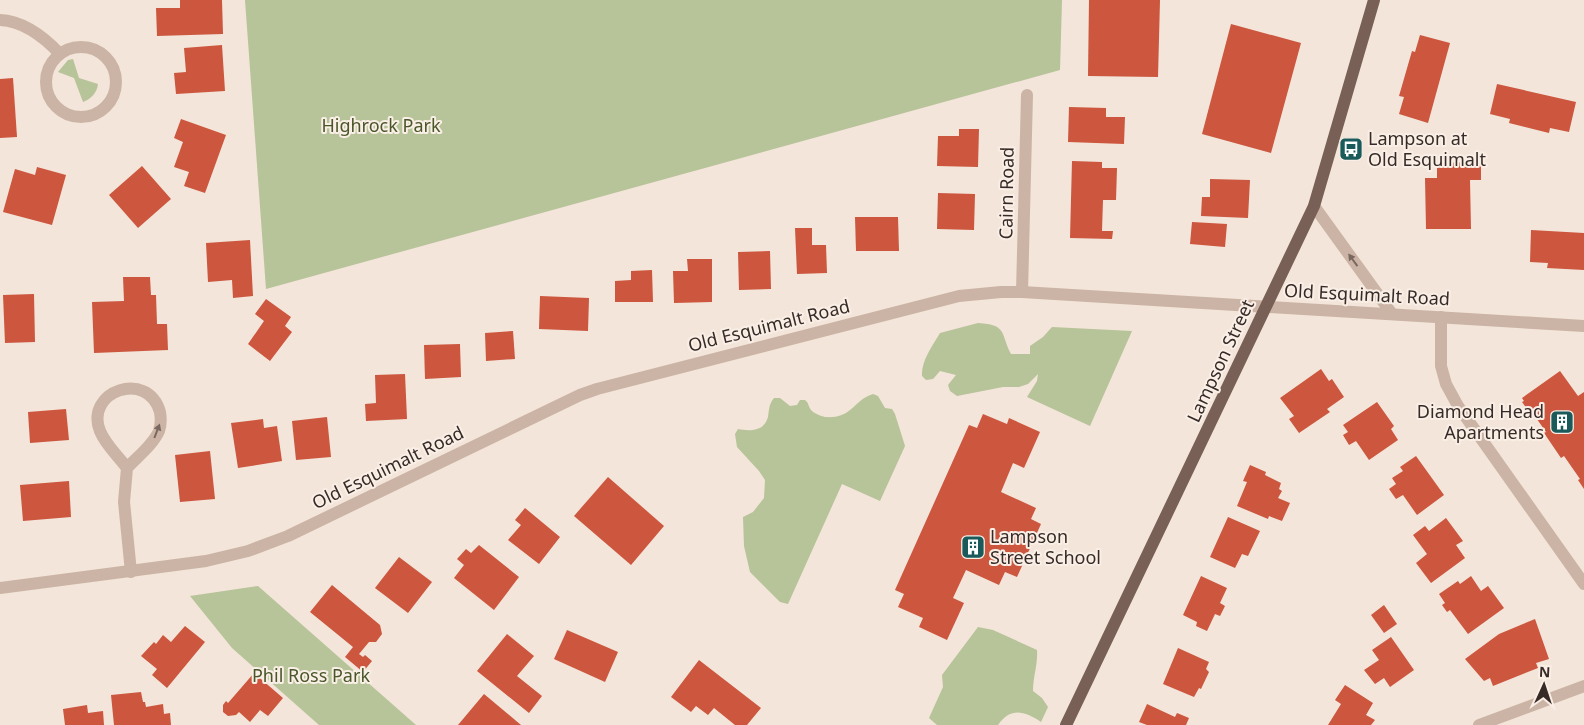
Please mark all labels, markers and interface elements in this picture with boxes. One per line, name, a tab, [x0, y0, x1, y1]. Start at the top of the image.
park label: Highrock Park	[321, 113, 441, 137]
place label: Lampson at Old Esquimalt	[1368, 126, 1486, 171]
bus stop icon: Lampson at Old Esquimalt	[1338, 136, 1364, 162]
street label: Cairn Road	[993, 146, 1019, 239]
one-way arrow	[1348, 253, 1358, 267]
street label: Old Esquimalt Road	[1284, 278, 1451, 310]
street label: Old Esquimalt Road	[685, 293, 852, 357]
street label: Lampson Street	[1181, 295, 1259, 426]
place label: Diamond Head Apartments	[1417, 399, 1544, 444]
building icon: Diamond Head Apartments	[1549, 409, 1575, 435]
street label: Old Esquimalt Road	[308, 420, 467, 514]
one-way arrow	[153, 423, 161, 438]
place label: Lampson Street School	[990, 524, 1101, 569]
building icon: Lampson Street School	[960, 534, 986, 560]
north arrow	[1519, 660, 1569, 710]
text: N	[1539, 662, 1551, 681]
park label: Phil Ross Park	[252, 663, 370, 687]

